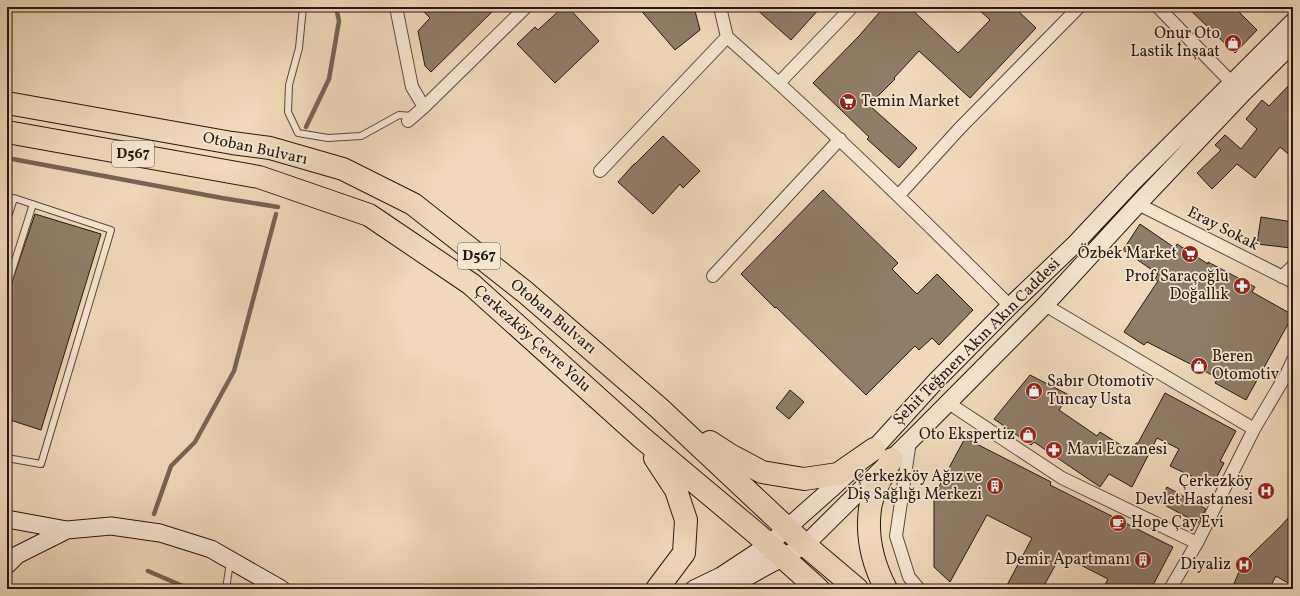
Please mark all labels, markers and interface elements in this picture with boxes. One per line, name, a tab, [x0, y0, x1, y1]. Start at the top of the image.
place label: Onur Oto Lastik İnşaat	[1130, 23, 1220, 63]
shop icon: Onur Oto Lastik İnşaat	[1223, 33, 1243, 53]
place label: Temin Market	[861, 91, 960, 113]
supermarket icon: Temin Market	[838, 92, 858, 112]
street label: Otoban Bulvarı	[201, 127, 310, 171]
road number: D567	[112, 141, 154, 167]
street label: Eray Sokak	[1183, 202, 1263, 257]
road number: D567	[458, 243, 500, 269]
place label: Özbek Market	[1078, 243, 1177, 265]
supermarket icon: Özbek Market	[1180, 244, 1200, 264]
street label: Şehit Teğmen Akın Akın Caddesi	[888, 253, 1066, 431]
place label: Prof Saraçoğlu Doğallık	[1125, 266, 1229, 306]
street label: Otoban Bulvarı	[505, 274, 601, 360]
pharmacy icon: Prof Saraçoğlu Doğallık	[1232, 276, 1252, 296]
street label: Çerkezköy Çevre Yolu	[468, 280, 596, 398]
place label: Beren Otomotiv	[1212, 346, 1280, 386]
shop icon: Beren Otomotiv	[1189, 356, 1209, 376]
place label: Sabır Otomotiv Tuncay Usta	[1047, 371, 1155, 411]
shop icon: Sabır Otomotiv Tuncay Usta	[1024, 381, 1044, 401]
place label: Oto Ekspertiz	[919, 424, 1015, 446]
shop icon: Oto Ekspertiz	[1018, 425, 1038, 445]
place label: Mavi Eczanesi	[1067, 439, 1168, 461]
pharmacy icon: Mavi Eczanesi	[1044, 440, 1064, 460]
place label: Çerkezköy Ağız ve Diş Sağlığı Merkezi	[847, 466, 982, 506]
place label: Çerkezköy Devlet Hastanesi	[1135, 471, 1253, 511]
building icon: Çerkezköy Ağız ve Diş Sağlığı Merkezi	[985, 476, 1005, 496]
hospital icon: Çerkezköy Devlet Hastanesi	[1256, 481, 1276, 501]
place label: Hope Çay Evi	[1131, 512, 1224, 534]
cafe icon: Hope Çay Evi	[1108, 513, 1128, 533]
place label: Demir Apartmanı	[1005, 549, 1130, 571]
building icon: Demir Apartmanı	[1133, 550, 1153, 570]
place label: Diyaliz	[1180, 554, 1231, 576]
hospital icon: Diyaliz	[1234, 555, 1254, 575]

